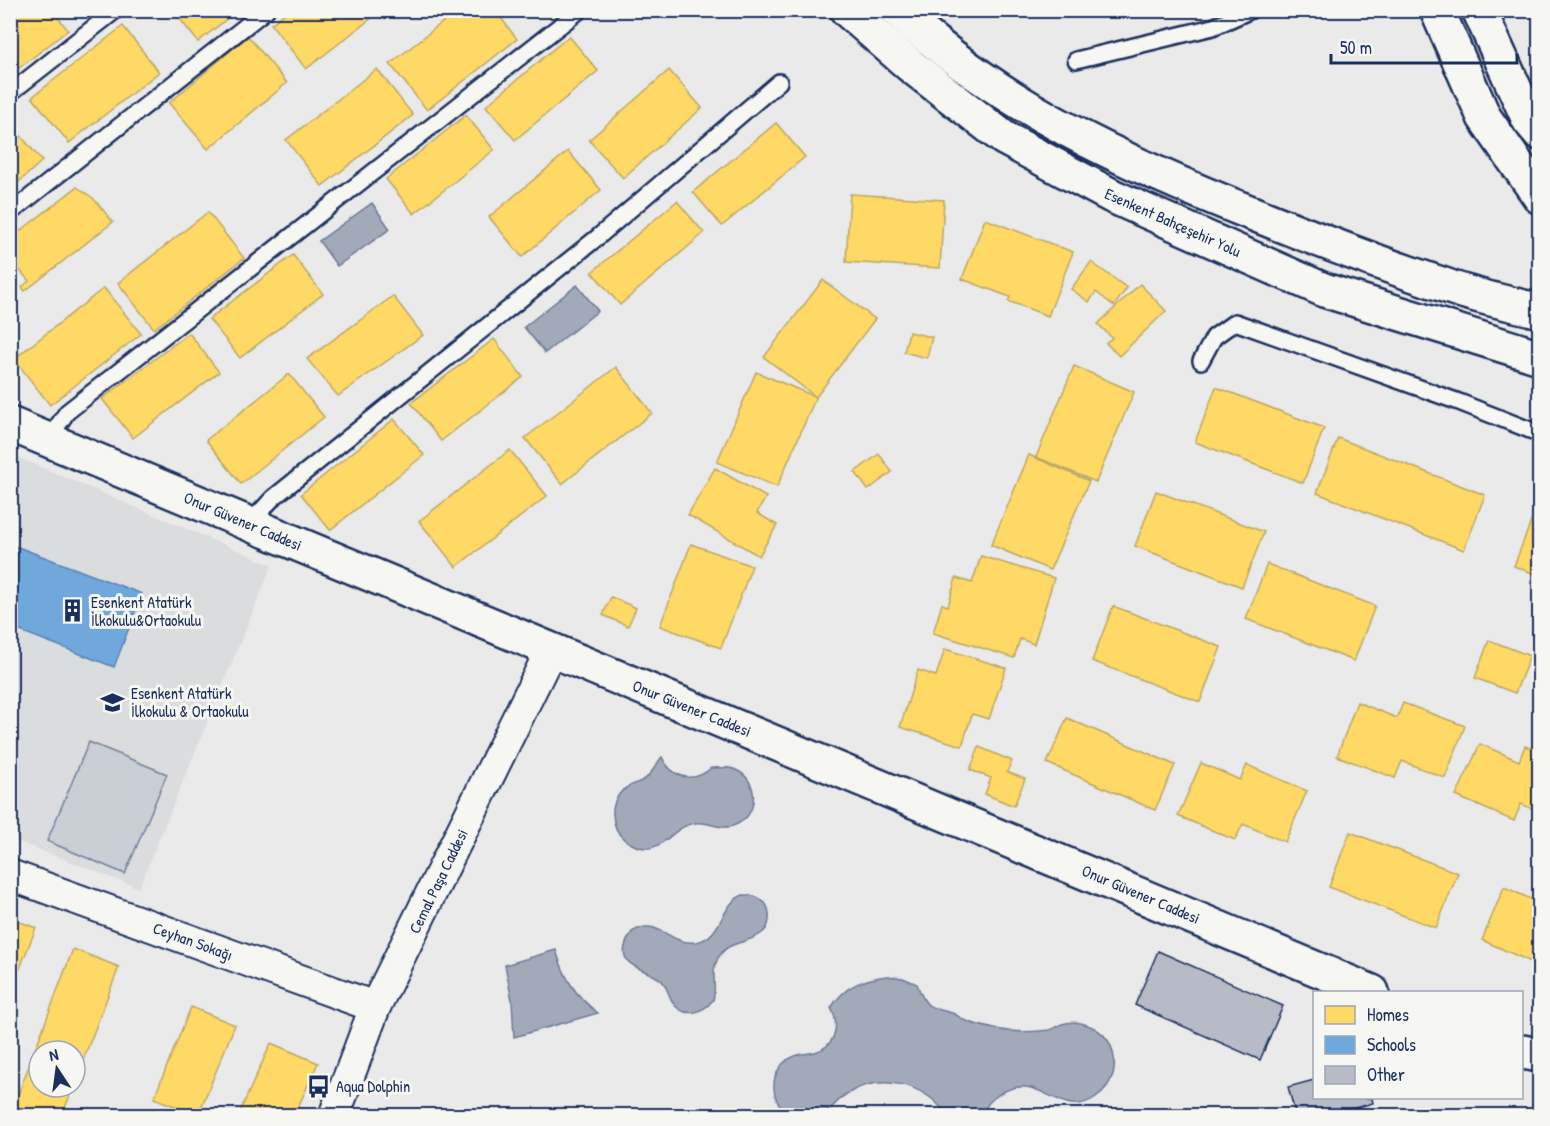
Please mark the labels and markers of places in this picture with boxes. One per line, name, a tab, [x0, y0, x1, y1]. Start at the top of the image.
place label: Esenkent Atatürk İlkokulu&Ortaokulu	[91, 591, 202, 631]
building icon: Esenkent Atatürk İlkokulu&Ortaokulu	[60, 598, 86, 624]
place label: Esenkent Atatürk İlkokulu & Ortaokulu	[131, 682, 249, 722]
school or university icon: Esenkent Atatürk İlkokulu & Ortaokulu	[100, 689, 126, 715]
bus stop icon: Aqua Dolphin	[305, 1073, 331, 1099]
place label: Aqua Dolphin	[336, 1075, 410, 1097]

